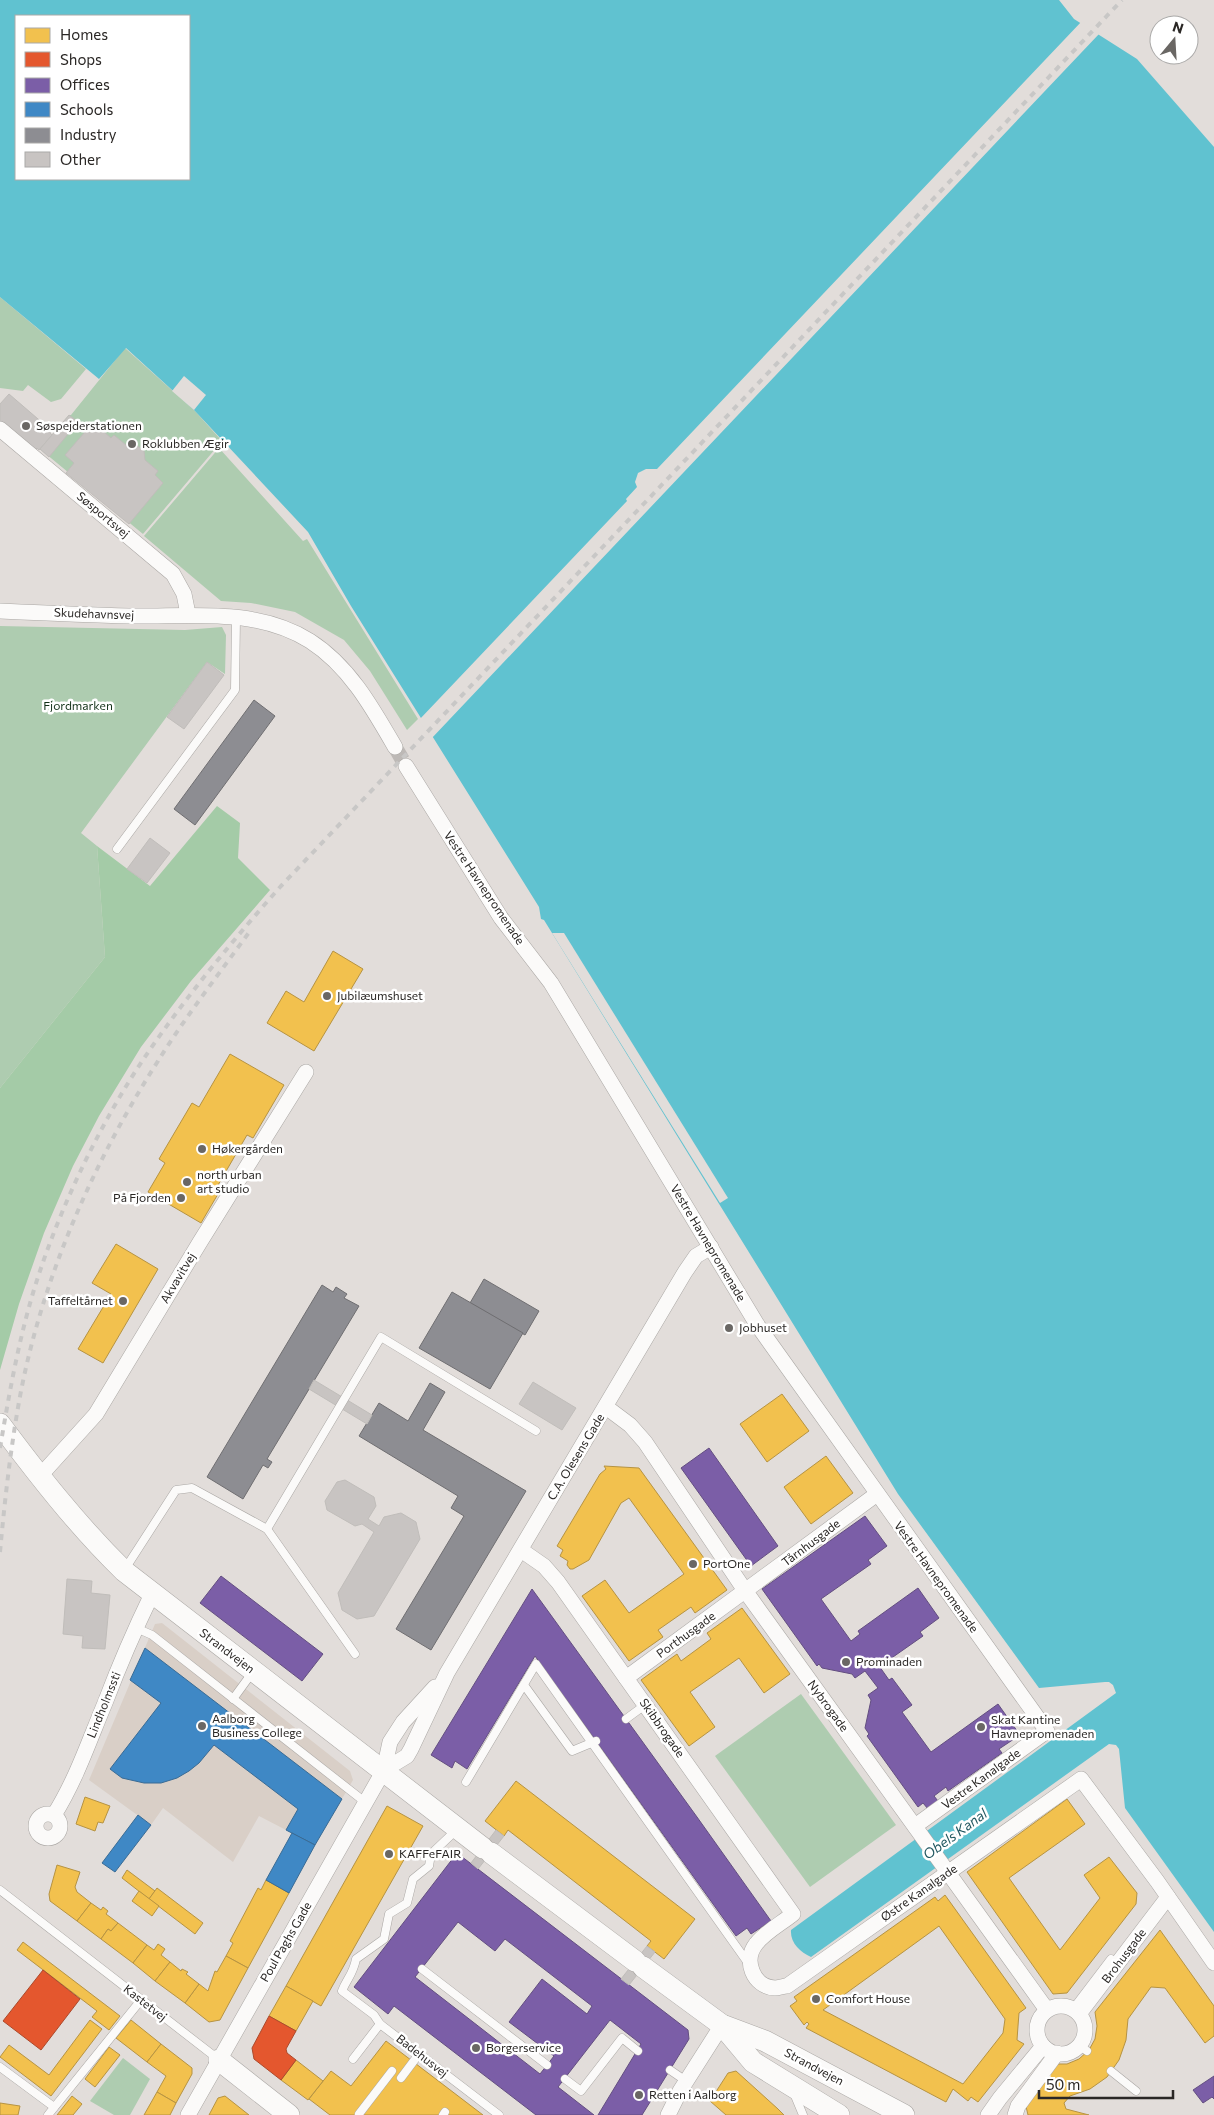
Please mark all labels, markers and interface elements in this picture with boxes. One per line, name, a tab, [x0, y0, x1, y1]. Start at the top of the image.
legend	[15, 15, 190, 180]
north arrow	[1149, 15, 1199, 65]
text: N	[1171, 17, 1186, 37]
text: Homes	[60, 25, 108, 43]
text: Shops	[60, 50, 102, 68]
text: Offices	[60, 75, 110, 93]
text: Schools	[60, 100, 114, 118]
text: Industry	[60, 125, 117, 143]
text: Other	[60, 150, 101, 168]
place label: Søspejderstationen	[36, 418, 142, 432]
marker: Søspejderstationen	[20, 420, 32, 432]
place label: Roklubben Ægir	[142, 436, 229, 450]
marker: Roklubben Ægir	[126, 438, 138, 450]
street label: Søsportsvej	[75, 488, 133, 540]
street label: Skudehavnsvej	[54, 605, 134, 621]
park label: Fjordmarken	[43, 698, 113, 712]
street label: Vestre Havnepromenade	[442, 828, 528, 947]
place label: Jubilæumshuset	[337, 988, 423, 1003]
marker: Jubilæumshuset	[321, 990, 333, 1002]
place label: Høkergården	[212, 1141, 283, 1155]
marker: Høkergården	[196, 1143, 208, 1155]
place label: north urban art studio	[197, 1167, 262, 1195]
marker: north urban art studio	[181, 1176, 193, 1188]
street label: Vestre Havnepromenade	[668, 1182, 749, 1303]
place label: På Fjorden	[113, 1190, 171, 1204]
marker: På Fjorden	[175, 1192, 187, 1204]
street label: Akvavitvej	[157, 1250, 198, 1305]
place label: Taffeltårnet	[48, 1293, 113, 1307]
marker: Taffeltårnet	[117, 1295, 129, 1307]
place label: Jobhuset	[739, 1320, 787, 1335]
marker: Jobhuset	[723, 1322, 735, 1334]
street label: C.A. Olesens Gade	[544, 1411, 606, 1502]
street label: Tårnhusgade	[778, 1516, 842, 1569]
street label: Vestre Havnepromenade	[892, 1518, 982, 1635]
place label: PortOne	[703, 1556, 750, 1570]
marker: PortOne	[687, 1558, 699, 1570]
street label: Porthusgade	[653, 1608, 718, 1660]
street label: Strandvejen	[197, 1625, 258, 1675]
place label: Prominaden	[856, 1654, 922, 1668]
marker: Prominaden	[840, 1656, 852, 1668]
street label: Lindholmssti	[83, 1669, 123, 1740]
street label: Nybrogade	[805, 1677, 852, 1734]
street label: Skibbrogade	[637, 1695, 688, 1760]
place label: Aalborg Business College	[212, 1711, 302, 1739]
place label: Skat Kantine Havnepromenaden	[991, 1712, 1094, 1740]
marker: Aalborg Business College	[196, 1720, 208, 1732]
marker: Skat Kantine Havnepromenaden	[975, 1721, 987, 1733]
street label: Vestre Kanalgade	[938, 1745, 1022, 1811]
water label: Obels Kanal	[919, 1804, 991, 1863]
place label: KAFFeFAIR	[399, 1846, 461, 1860]
marker: KAFFeFAIR	[383, 1848, 395, 1860]
street label: Østre Kanalgade	[878, 1861, 959, 1924]
street label: Poul Paghs Gade	[257, 1899, 314, 1984]
street label: Brohusgade	[1098, 1925, 1148, 1985]
street label: Kastetvej	[121, 1981, 170, 2023]
place label: Comfort House	[826, 1991, 910, 2005]
marker: Comfort House	[810, 1993, 822, 2005]
street label: Badehusvej	[394, 2031, 451, 2080]
place label: Borgerservice	[486, 2040, 561, 2054]
marker: Borgerservice	[470, 2042, 482, 2054]
street label: Strandvejen	[782, 2045, 847, 2088]
scale bar	[1039, 2068, 1173, 2100]
text: 50 m	[1046, 2075, 1080, 2093]
place label: Retten i Aalborg	[649, 2087, 737, 2101]
marker: Retten i Aalborg	[633, 2089, 645, 2101]

